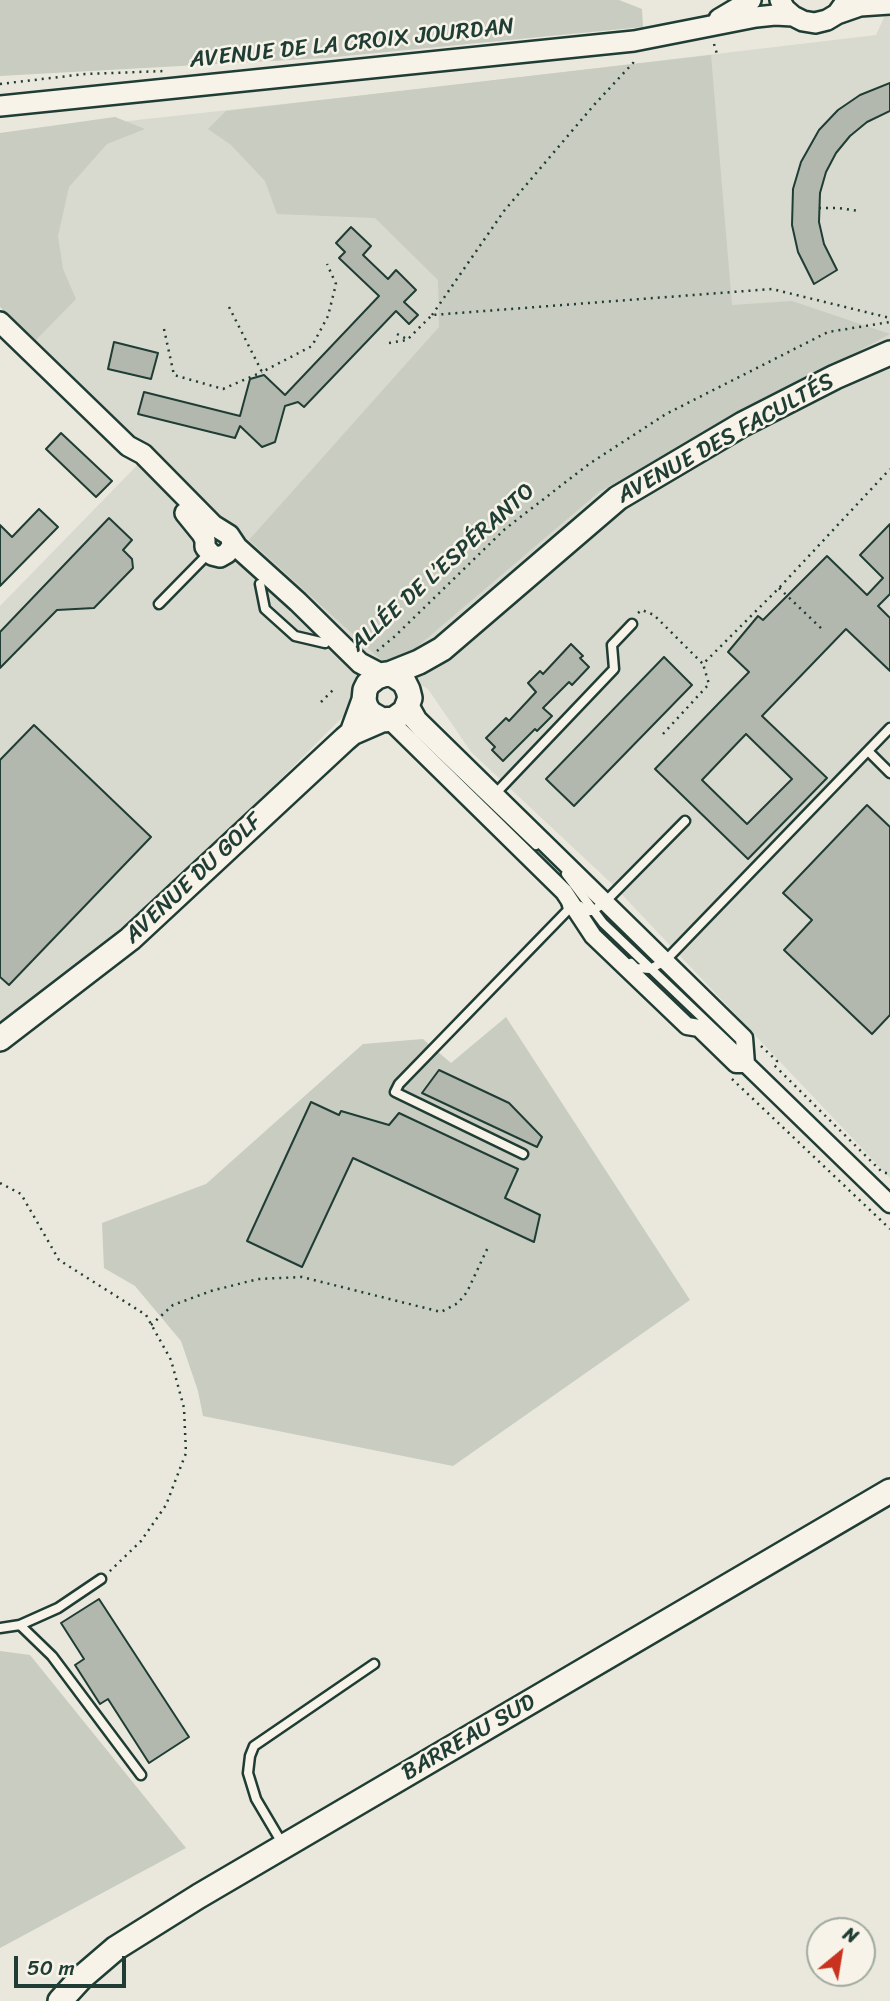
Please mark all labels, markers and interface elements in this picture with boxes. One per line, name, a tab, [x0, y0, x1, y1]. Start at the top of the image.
street label: AVENUE DE LA CROIX JOURDAN	[188, 13, 516, 75]
street label: AVENUE DES FACULTÉS	[613, 368, 839, 510]
street label: ALLÉE DE L’ESPÉRANTO	[345, 478, 541, 658]
street label: AVENUE DU GOLF	[119, 808, 269, 950]
street label: BARREAU SUD	[397, 1689, 541, 1787]
north arrow	[806, 1917, 876, 1987]
text: N	[837, 1918, 865, 1953]
scale bar	[18, 1941, 130, 1985]
text: 50 m	[27, 1949, 75, 1987]

